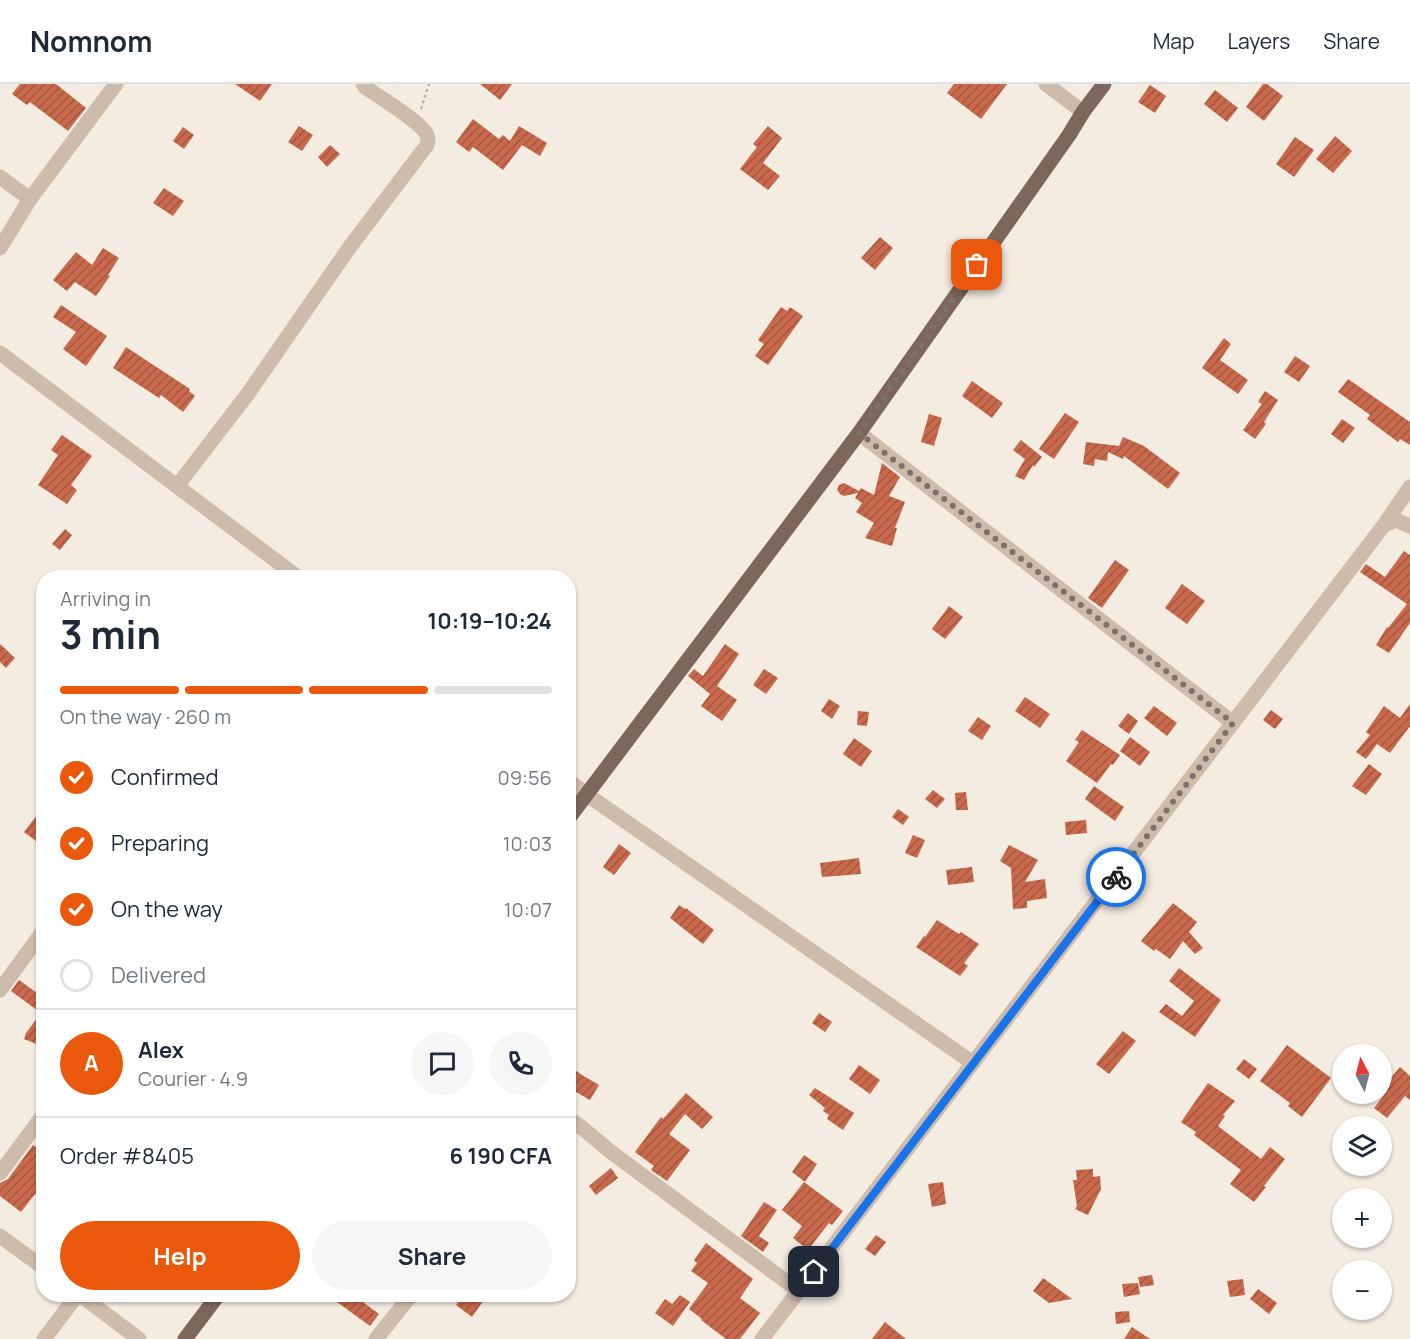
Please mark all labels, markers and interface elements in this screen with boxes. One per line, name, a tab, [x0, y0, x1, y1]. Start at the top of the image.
text: Nomnom	[30, 22, 152, 60]
text: Map	[1153, 27, 1194, 55]
text: Layers	[1227, 27, 1290, 55]
text: Share	[1323, 27, 1380, 55]
pin	[951, 239, 1002, 290]
icon: bag	[960, 248, 993, 281]
text: Arriving in	[60, 585, 151, 612]
text: 10:19–10:24	[428, 606, 552, 636]
text: 3 min	[60, 607, 161, 661]
text: On the way · 260 m	[60, 703, 231, 730]
icon: check	[60, 761, 93, 794]
text: Confirmed	[111, 762, 219, 792]
text: 09:56	[497, 764, 552, 791]
icon: check	[60, 827, 93, 860]
text: Preparing	[111, 828, 209, 858]
text: 10:03	[503, 830, 552, 857]
courier	[1086, 847, 1146, 907]
icon: bike	[1100, 861, 1133, 894]
icon: check	[60, 893, 93, 926]
text: On the way	[111, 894, 223, 924]
text: 10:07	[504, 896, 552, 923]
text: Delivered	[111, 960, 206, 990]
button: chat	[411, 1032, 474, 1095]
button: phone	[489, 1032, 552, 1095]
text: Alex	[138, 1035, 184, 1065]
north arrow	[1332, 1044, 1392, 1104]
map controls	[1332, 1044, 1392, 1320]
text: A	[84, 1048, 99, 1078]
text: Courier · 4.9	[138, 1065, 248, 1092]
button: layers	[1332, 1116, 1392, 1176]
text: Order #8405	[60, 1141, 194, 1171]
text: 6 190 CFA	[449, 1141, 552, 1171]
button: +	[1332, 1188, 1392, 1248]
button: Help	[60, 1221, 300, 1290]
button: Share	[312, 1221, 552, 1290]
pin	[788, 1246, 839, 1297]
icon: home	[797, 1255, 830, 1288]
button: −	[1332, 1260, 1392, 1320]

